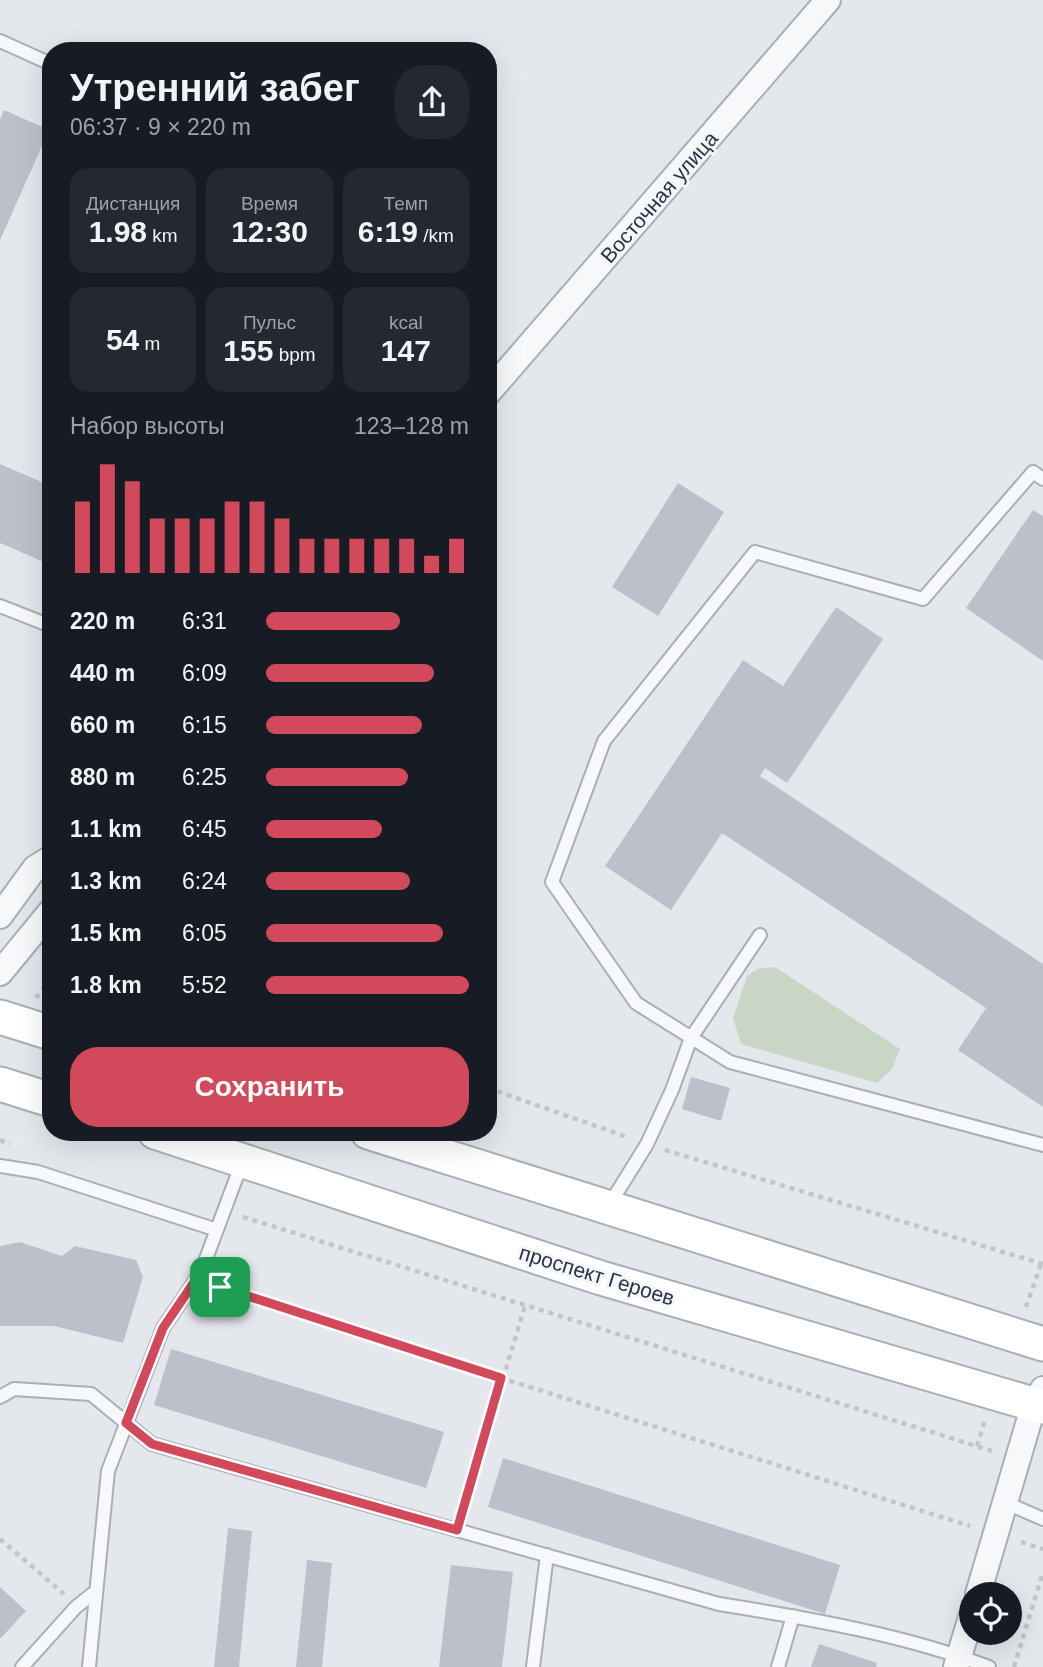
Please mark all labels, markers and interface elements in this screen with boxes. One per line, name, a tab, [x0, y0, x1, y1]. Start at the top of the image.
button: share	[395, 65, 469, 139]
text: Утренний забег	[70, 67, 360, 109]
text: 06:37 · 9 × 220 m	[70, 114, 251, 140]
street label: Восточная улица	[596, 127, 722, 267]
text: Дистанция	[86, 193, 180, 214]
text: Время	[241, 193, 298, 214]
text: Темп	[384, 193, 428, 214]
text: 1.98	[89, 215, 147, 248]
text: 12:30	[231, 215, 308, 248]
text: 6:19	[358, 215, 418, 248]
text: km	[147, 225, 178, 246]
text: /km	[418, 225, 454, 246]
text: Пульс	[243, 312, 296, 333]
text: kcal	[389, 312, 423, 333]
text: 54	[106, 323, 139, 356]
text: m	[139, 333, 160, 354]
text: 155	[223, 334, 273, 367]
text: 147	[381, 334, 431, 367]
text: bpm	[273, 344, 316, 365]
text: Набор высоты	[70, 413, 224, 439]
text: 123–128 m	[354, 413, 469, 439]
text: 220 m	[70, 608, 135, 634]
text: 6:31	[182, 608, 227, 634]
text: 440 m	[70, 660, 135, 686]
text: 6:09	[182, 660, 227, 686]
text: 660 m	[70, 712, 135, 738]
text: 6:15	[182, 712, 227, 738]
text: 880 m	[70, 764, 135, 790]
text: 6:25	[182, 764, 227, 790]
text: 1.1 km	[70, 816, 142, 842]
text: 6:45	[182, 816, 227, 842]
text: 1.3 km	[70, 868, 142, 894]
text: 6:24	[182, 868, 227, 894]
text: 1.5 km	[70, 920, 142, 946]
text: 6:05	[182, 920, 227, 946]
text: 1.8 km	[70, 972, 142, 998]
text: 5:52	[182, 972, 227, 998]
button: Сохранить	[70, 1047, 469, 1127]
street label: проспект Героев	[517, 1240, 677, 1310]
pin	[190, 1257, 250, 1317]
icon: arrive	[201, 1268, 239, 1306]
map controls	[959, 1582, 1022, 1645]
button: locate	[959, 1582, 1022, 1645]

